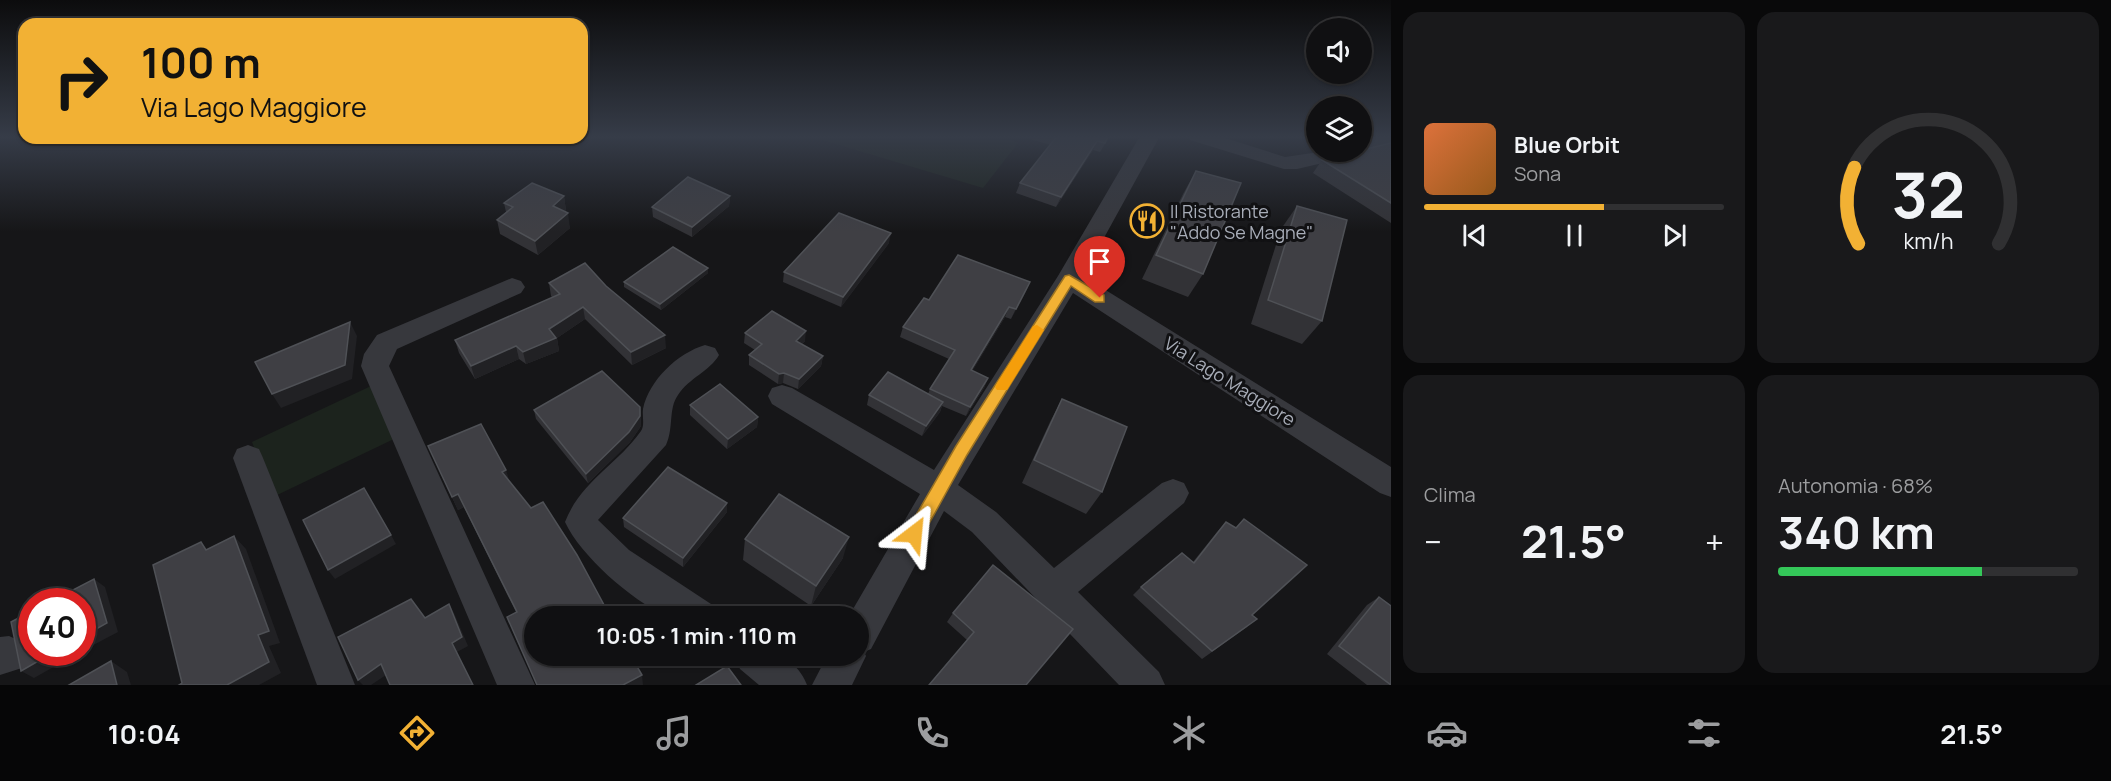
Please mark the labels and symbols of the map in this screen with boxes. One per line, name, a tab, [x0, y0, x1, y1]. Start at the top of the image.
place label: Il Ristorante "Addo Se Magne"	[1170, 199, 1313, 244]
restaurant icon: Il Ristorante "Addo Se Magne"	[1129, 203, 1165, 239]
pin	[1074, 236, 1125, 298]
street label: Via Lago Maggiore	[1160, 331, 1300, 431]
position arrow	[882, 502, 946, 566]
speed limit sign: 40	[18, 588, 96, 666]

